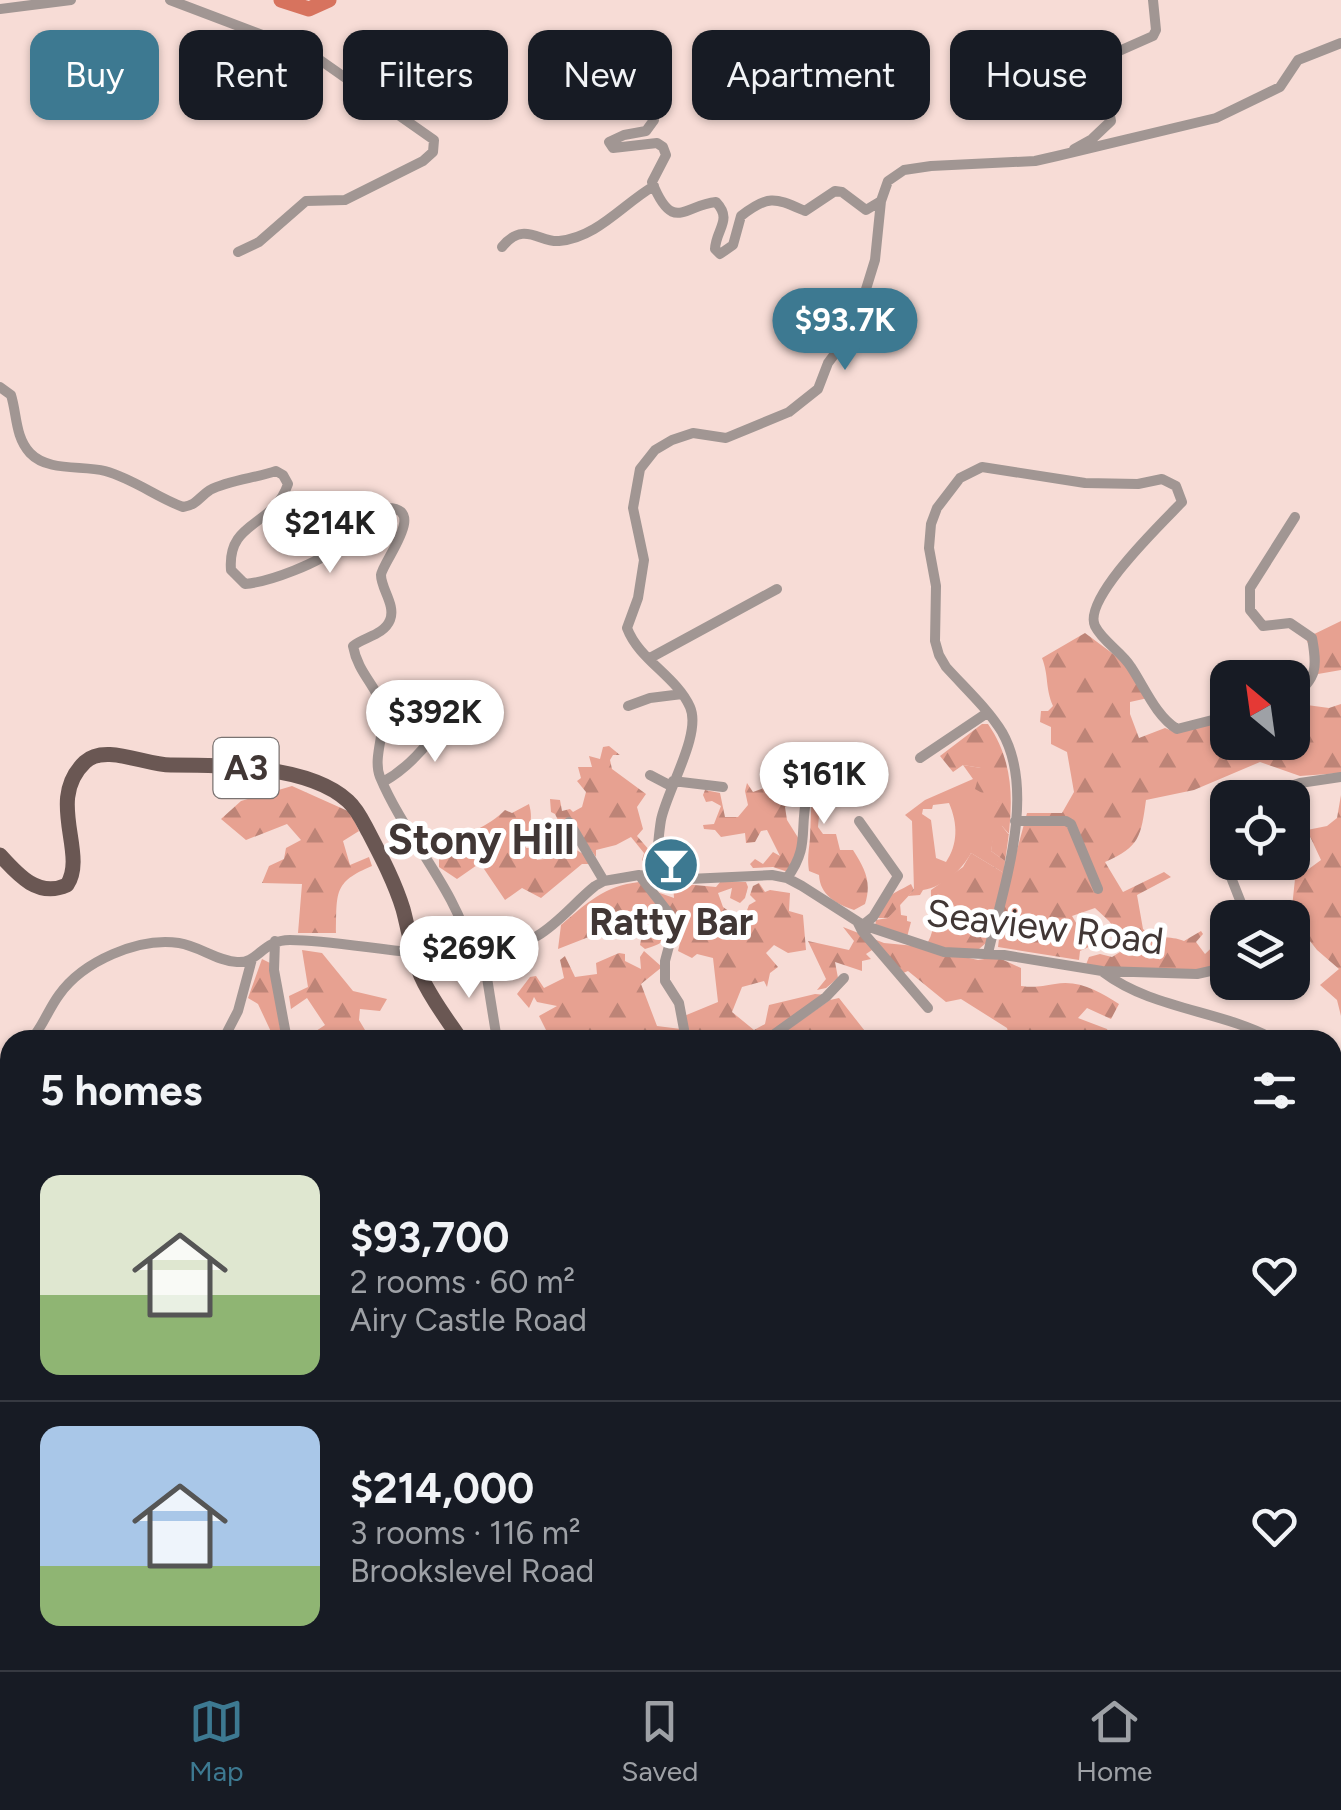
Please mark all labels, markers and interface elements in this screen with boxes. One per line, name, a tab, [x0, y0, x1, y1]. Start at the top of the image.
chip: Buy	[30, 30, 159, 120]
chip: Rent	[179, 30, 323, 120]
chip: Filters	[343, 30, 508, 120]
chip: New	[528, 30, 672, 120]
chip: Apartment	[692, 30, 930, 120]
chip: House	[950, 30, 1122, 120]
pin: $93.7K	[764, 288, 926, 373]
text: $93.7K	[794, 301, 896, 339]
pin: $214K	[260, 491, 400, 576]
text: $214K	[284, 504, 376, 542]
north arrow	[1210, 660, 1310, 760]
map controls	[1210, 660, 1310, 1000]
pin: $392K	[365, 680, 505, 765]
text: $392K	[388, 693, 482, 731]
road number: A3	[214, 738, 278, 798]
pin: $161K	[754, 742, 894, 827]
text: $161K	[782, 755, 866, 793]
button: locate	[1210, 780, 1310, 880]
district label: Stony Hill	[387, 814, 575, 865]
bar icon: Ratty Bar	[641, 835, 701, 895]
street label: Seaview Road	[924, 890, 1166, 964]
place label: Ratty Bar	[589, 899, 753, 945]
button: layers	[1210, 900, 1310, 1000]
pin: $269K	[399, 916, 539, 1001]
text: $269K	[422, 929, 516, 967]
icon: filters	[1247, 1063, 1302, 1118]
text: 5 homes	[40, 1065, 202, 1116]
text: $93,700	[350, 1212, 510, 1263]
icon: home	[120, 1215, 240, 1335]
icon: heart	[1247, 1248, 1302, 1303]
text: 2 rooms · 60 m²	[350, 1263, 575, 1301]
text: Airy Castle Road	[350, 1301, 587, 1339]
text: $214,000	[350, 1463, 534, 1514]
icon: home	[120, 1466, 240, 1586]
icon: heart	[1247, 1499, 1302, 1554]
text: 3 rooms · 116 m²	[350, 1514, 581, 1552]
text: Brookslevel Road	[350, 1552, 594, 1590]
tab: Map	[189, 1694, 244, 1788]
tab: Saved	[621, 1694, 698, 1788]
tab: Home	[1076, 1694, 1152, 1788]

